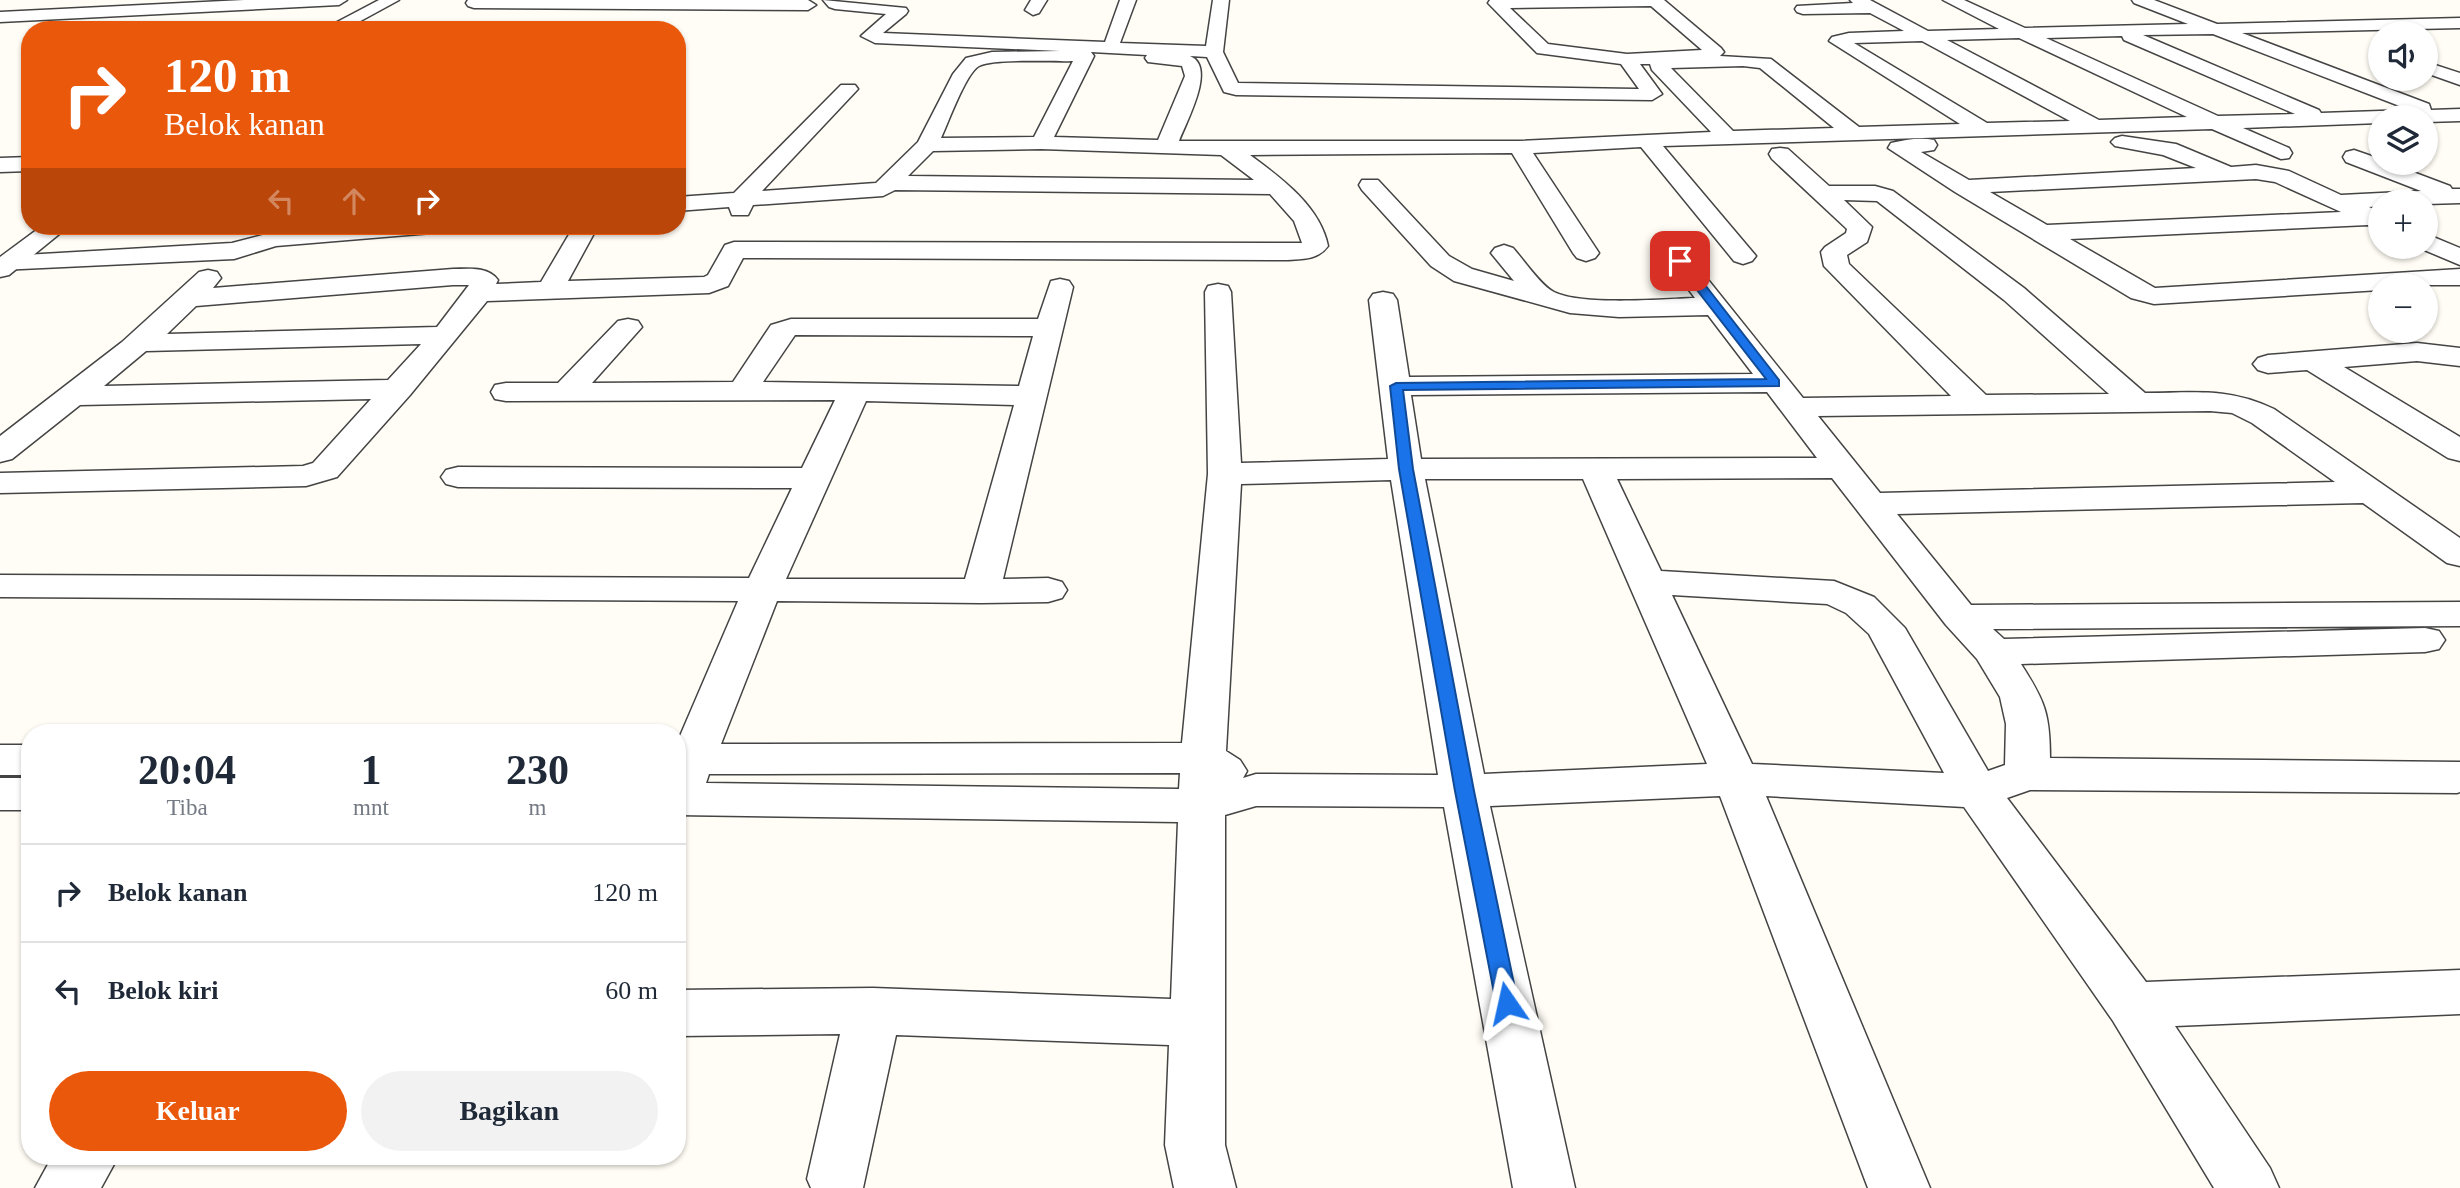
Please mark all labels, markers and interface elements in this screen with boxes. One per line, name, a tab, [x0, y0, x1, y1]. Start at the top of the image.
map controls	[2368, 21, 2438, 343]
button: sound	[2368, 21, 2438, 91]
text: 120 m	[164, 48, 291, 103]
icon: right	[49, 49, 140, 140]
button: layers	[2368, 105, 2438, 175]
text: Belok kanan	[164, 106, 325, 142]
icon: left	[262, 182, 300, 220]
icon: ahead	[335, 182, 373, 220]
icon: right	[408, 182, 446, 220]
button: +	[2368, 189, 2438, 259]
pin	[1650, 231, 1710, 291]
icon: arrive	[1661, 242, 1699, 280]
button: −	[2368, 273, 2438, 343]
text: 20:04	[138, 747, 236, 793]
text: 1	[360, 747, 381, 793]
text: 230	[506, 747, 569, 793]
text: Tiba	[166, 795, 208, 820]
text: mnt	[353, 795, 389, 820]
text: m	[528, 795, 546, 820]
icon: right	[49, 874, 87, 912]
text: Belok kanan	[108, 878, 247, 907]
text: 120 m	[592, 878, 658, 907]
position arrow	[1470, 966, 1544, 1040]
icon: left	[49, 972, 87, 1010]
text: Belok kiri	[108, 976, 219, 1005]
text: 60 m	[605, 976, 658, 1005]
button: Keluar	[49, 1071, 347, 1151]
button: Bagikan	[361, 1071, 658, 1151]

